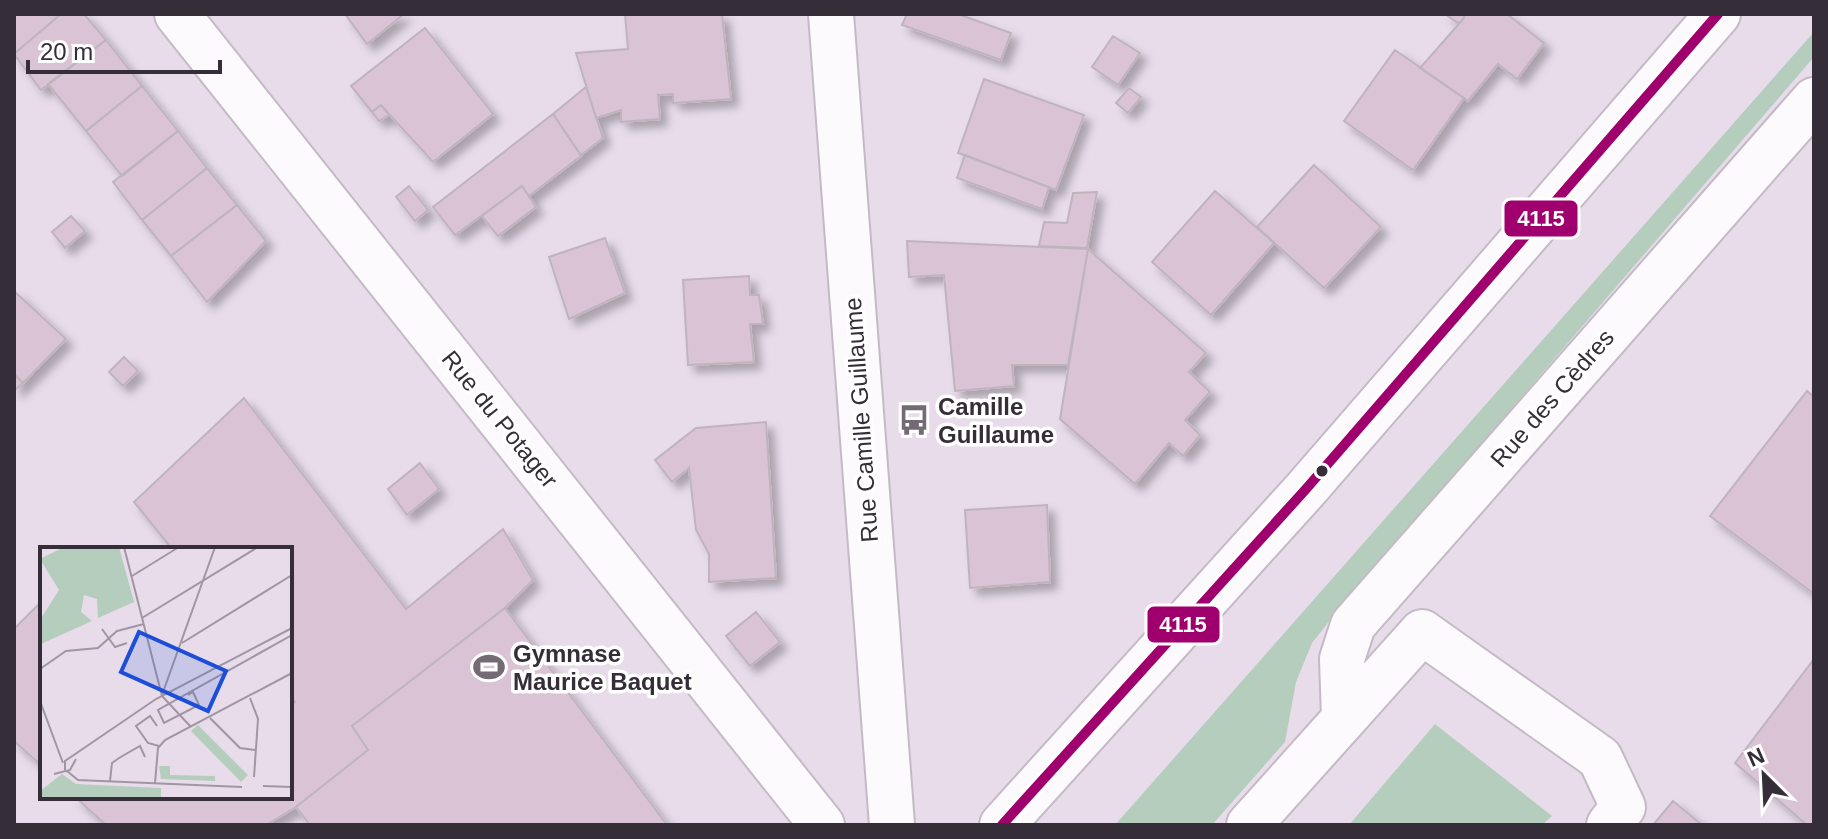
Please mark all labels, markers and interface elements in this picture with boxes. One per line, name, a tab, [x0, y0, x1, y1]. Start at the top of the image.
scale bar	[28, 24, 220, 74]
text: 20 m	[40, 38, 93, 65]
line badge: 4115	[1503, 199, 1579, 238]
text: 4115	[1517, 206, 1565, 231]
street label: Rue Camille Guillaume	[839, 297, 883, 543]
street label: Rue des Cèdres	[1485, 324, 1619, 472]
street label: Rue du Potager	[437, 345, 563, 493]
place label: Camille Guillaume	[938, 393, 1054, 448]
bus stop icon: Camille Guillaume	[897, 403, 931, 437]
unlabelled marker	[1314, 463, 1330, 479]
inset map	[40, 547, 292, 799]
line badge: 4115	[1146, 605, 1221, 644]
text: 4115	[1159, 612, 1207, 637]
place label: Gymnase Maurice Baquet	[513, 640, 692, 695]
sports icon: Gymnase Maurice Baquet	[472, 650, 506, 684]
north arrow	[1724, 735, 1804, 815]
text: N	[1744, 743, 1768, 772]

